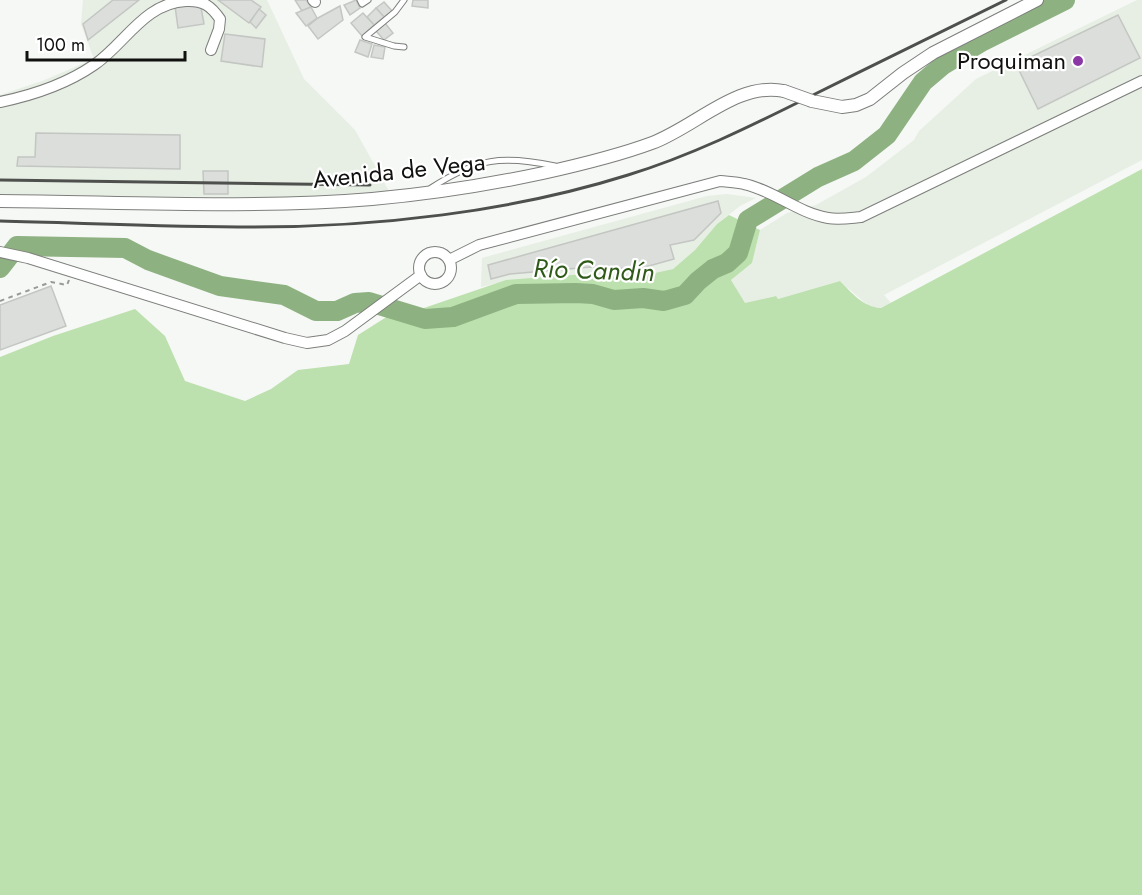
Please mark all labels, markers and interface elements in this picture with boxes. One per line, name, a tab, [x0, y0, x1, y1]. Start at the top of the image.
scale bar	[27, 24, 184, 62]
text: 100 m	[36, 32, 85, 58]
place label: Proquiman	[957, 43, 1066, 78]
marker: Proquiman	[1071, 54, 1085, 68]
street label: Avenida de Vega	[311, 144, 487, 197]
water label: Río Candín	[533, 249, 655, 291]

